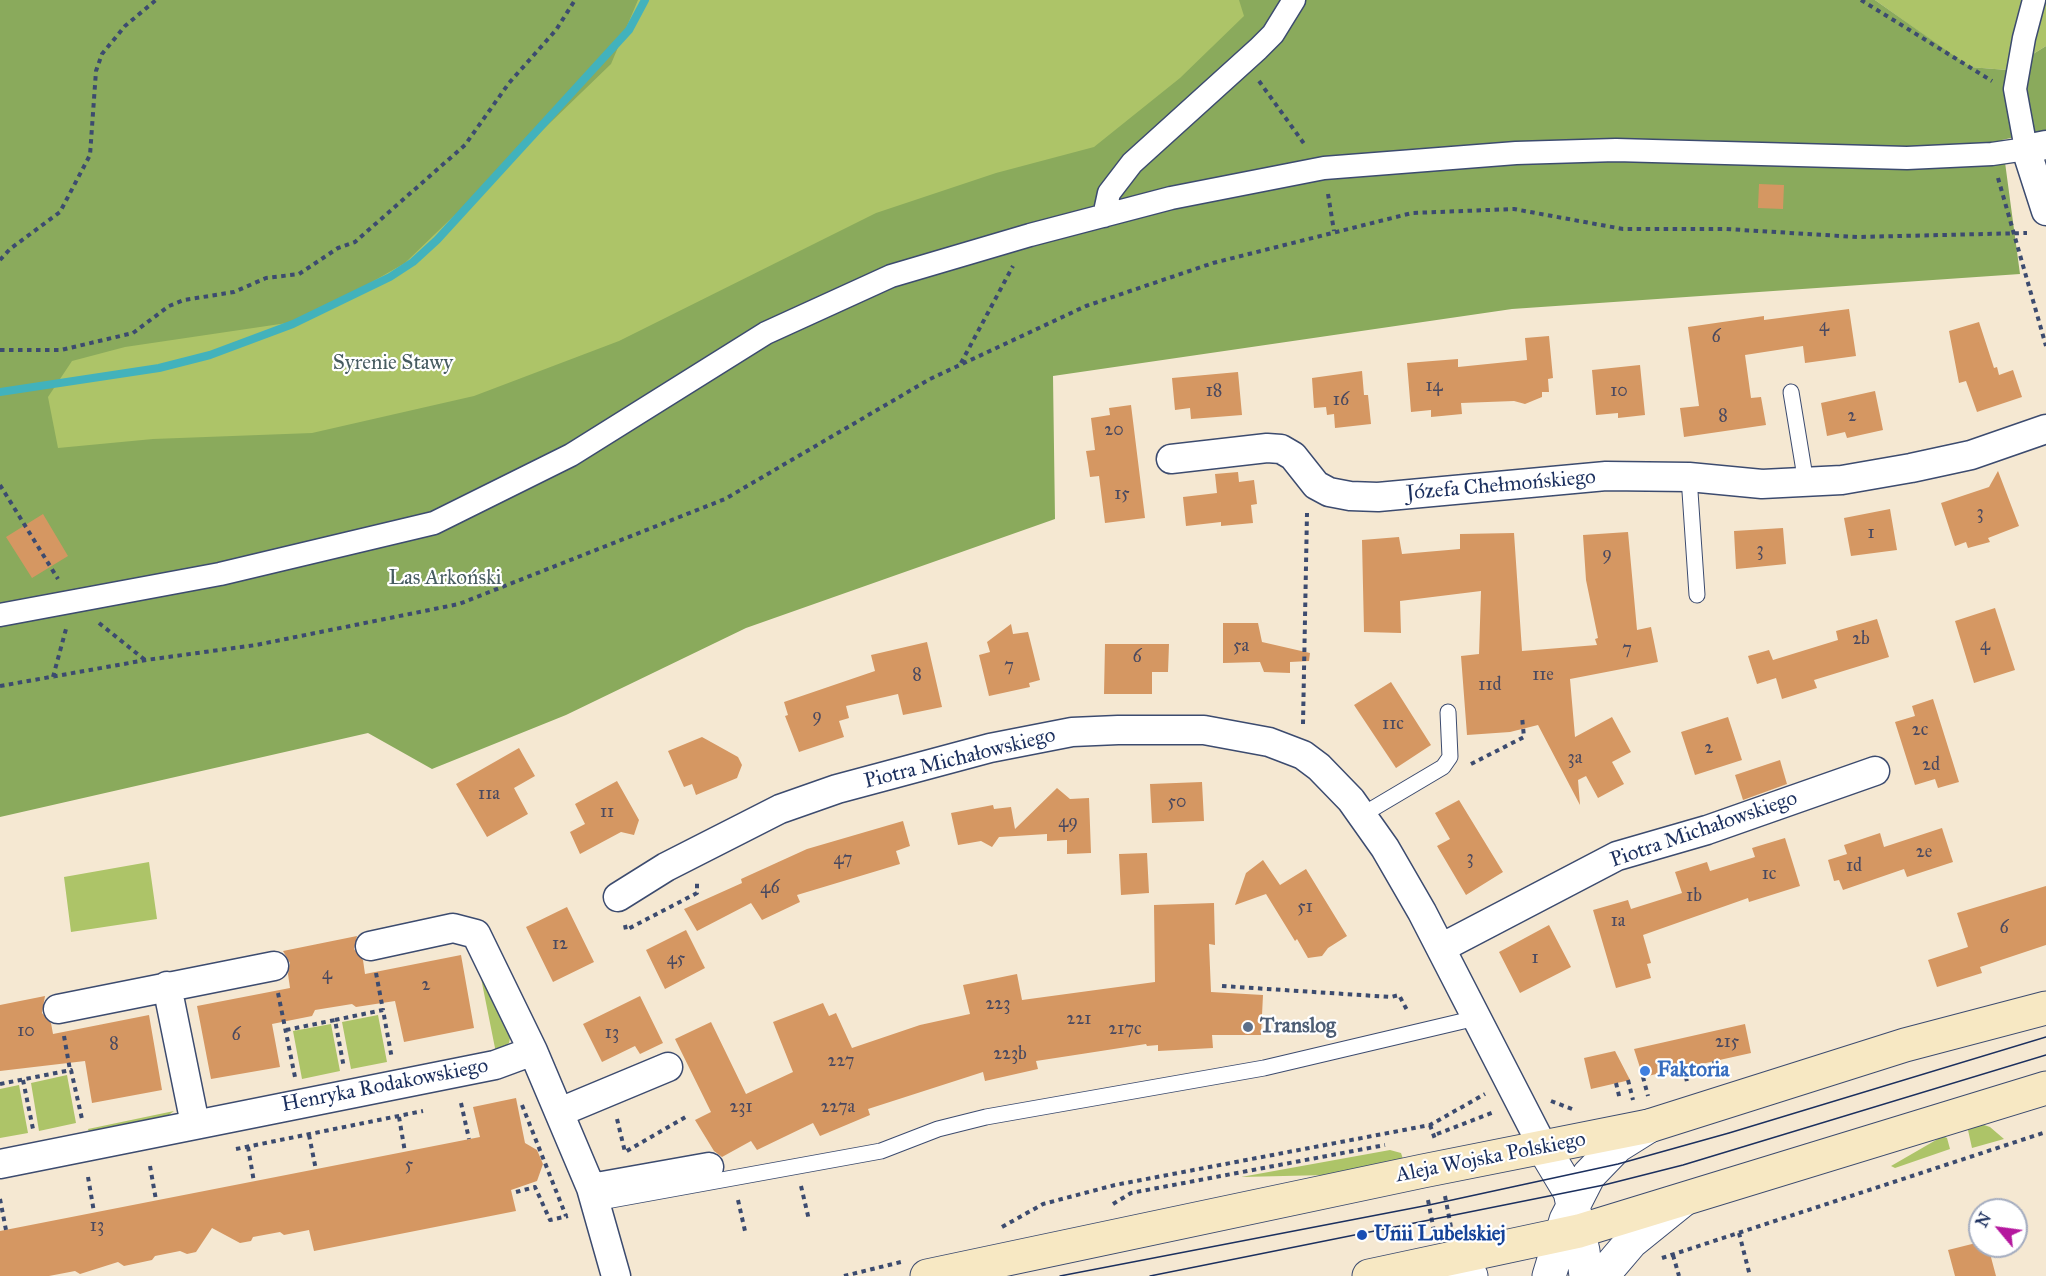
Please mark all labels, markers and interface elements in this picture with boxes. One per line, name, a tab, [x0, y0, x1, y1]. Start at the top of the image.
house number: 4	[1819, 316, 1829, 338]
house number: 6	[1711, 327, 1721, 349]
park label: Syrenie Stawy	[333, 351, 453, 377]
house number: 14	[1425, 376, 1443, 398]
house number: 18	[1206, 381, 1222, 403]
house number: 10	[1610, 381, 1628, 403]
house number: 16	[1333, 390, 1349, 412]
house number: 8	[1718, 406, 1728, 428]
house number: 2	[1848, 406, 1856, 428]
house number: 20	[1104, 420, 1124, 442]
street label: Józefa Chełmońskiego	[1405, 465, 1597, 507]
house number: 15	[1114, 484, 1130, 506]
house number: 3	[1976, 503, 1984, 525]
house number: 1	[1867, 523, 1875, 545]
house number: 3	[1756, 540, 1764, 562]
house number: 9	[1602, 544, 1612, 566]
park label: Las Arkoński	[388, 566, 502, 592]
house number: 2b	[1852, 629, 1870, 651]
house number: 4	[1980, 635, 1990, 657]
house number: 5a	[1233, 636, 1249, 658]
house number: 7	[1622, 639, 1632, 661]
house number: 6	[1132, 647, 1142, 669]
house number: 7	[1004, 656, 1014, 678]
house number: 8	[912, 665, 922, 687]
house number: 11e	[1532, 665, 1554, 687]
house number: 11d	[1478, 675, 1502, 697]
house number: 9	[812, 706, 822, 728]
house number: 11c	[1382, 714, 1404, 736]
house number: 2c	[1912, 720, 1928, 742]
street label: Piotra Michałowskiego	[862, 723, 1058, 795]
house number: 2	[1705, 738, 1713, 760]
house number: 3a	[1568, 748, 1582, 770]
house number: 2d	[1922, 755, 1940, 777]
house number: 11a	[478, 784, 500, 806]
street label: Piotra Michałowskiego	[1607, 786, 1801, 874]
house number: 50	[1168, 792, 1186, 814]
house number: 11	[600, 802, 614, 824]
house number: 49	[1058, 812, 1078, 834]
house number: 2e	[1916, 842, 1932, 864]
house number: 3	[1466, 848, 1474, 870]
house number: 47	[834, 849, 852, 871]
house number: 1d	[1846, 856, 1862, 878]
house number: 1c	[1762, 864, 1776, 886]
house number: 46	[760, 878, 780, 900]
house number: 1b	[1686, 886, 1702, 908]
house number: 51	[1297, 897, 1313, 919]
house number: 1a	[1611, 911, 1625, 933]
house number: 6	[1999, 918, 2009, 940]
house number: 12	[552, 934, 568, 956]
house number: 1	[1531, 948, 1539, 970]
house number: 45	[667, 949, 685, 971]
house number: 4	[322, 964, 332, 986]
house number: 2	[422, 975, 430, 997]
house number: 223	[986, 994, 1010, 1016]
house number: 221	[1067, 1009, 1091, 1031]
place label: Translog	[1260, 1014, 1336, 1040]
house number: 217c	[1108, 1019, 1142, 1041]
marker: Translog	[1241, 1020, 1255, 1034]
house number: 10	[17, 1021, 35, 1043]
house number: 13	[605, 1023, 619, 1045]
house number: 6	[231, 1025, 241, 1047]
house number: 215	[1715, 1032, 1739, 1054]
house number: 8	[109, 1034, 119, 1056]
house number: 223b	[993, 1044, 1027, 1066]
house number: 227	[828, 1051, 854, 1073]
street label: Henryka Rodakowskiego	[280, 1054, 490, 1118]
place label: Faktoria	[1657, 1058, 1729, 1084]
marker: Faktoria	[1638, 1064, 1652, 1078]
house number: 231	[729, 1097, 753, 1119]
house number: 227a	[821, 1097, 855, 1119]
street label: Aleja Wojska Polskiego	[1394, 1127, 1588, 1189]
house number: 5	[405, 1155, 413, 1177]
north arrow	[1968, 1198, 2028, 1258]
text: N	[1972, 1209, 1995, 1231]
house number: 13	[90, 1216, 104, 1238]
place label: Unii Lubelskiej	[1374, 1222, 1506, 1248]
marker: Unii Lubelskiej	[1355, 1228, 1369, 1242]

